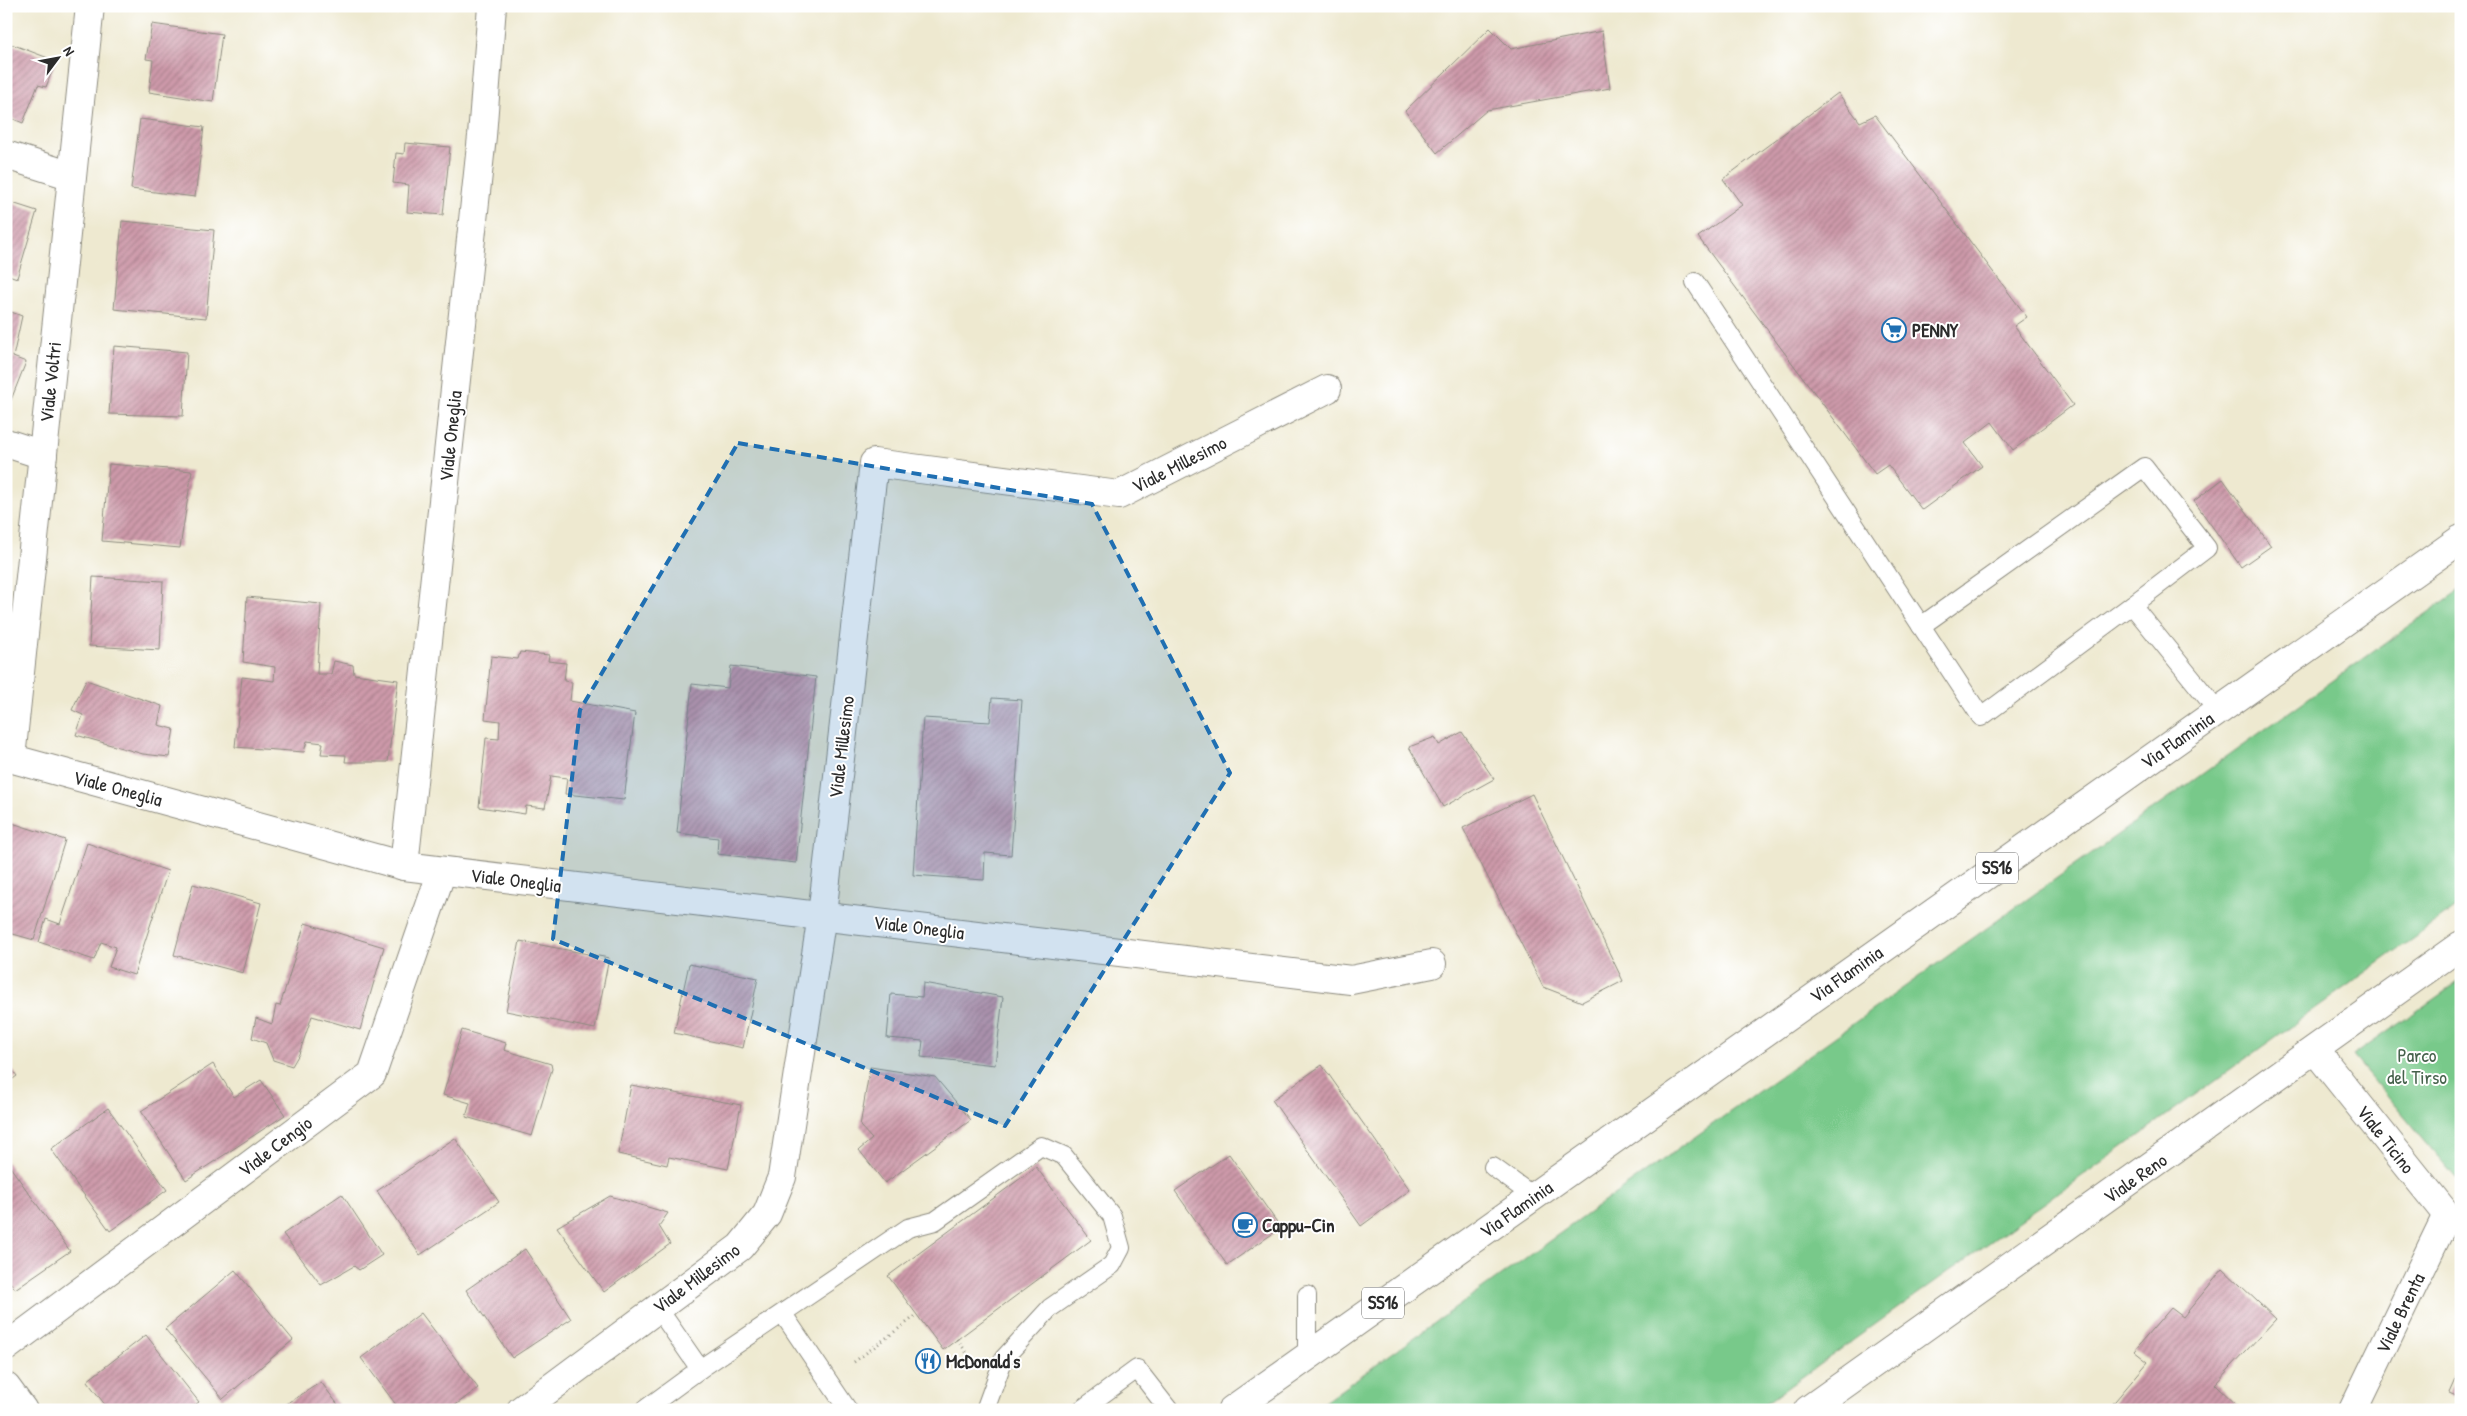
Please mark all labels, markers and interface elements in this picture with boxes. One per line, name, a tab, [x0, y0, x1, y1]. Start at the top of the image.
north arrow	[32, 32, 82, 82]
text: N	[59, 43, 80, 60]
supermarket icon: PENNY	[1881, 317, 1907, 343]
place label: PENNY	[1912, 317, 1959, 343]
street label: Viale Voltri	[33, 340, 67, 424]
street label: Viale Oneglia	[432, 389, 468, 483]
street label: Viale Millesimo	[1127, 429, 1231, 499]
street label: Viale Millesimo	[822, 694, 860, 800]
street label: Via Flaminia	[2135, 705, 2219, 775]
street label: Viale Oneglia	[71, 764, 166, 813]
road number: SS16	[1976, 852, 2018, 884]
street label: Viale Oneglia	[469, 862, 563, 899]
street label: Viale Oneglia	[872, 909, 966, 946]
street label: Via Flaminia	[1804, 939, 1888, 1009]
park label: Parco del Tirso	[2387, 1042, 2447, 1090]
street label: Viale Ticino	[2351, 1099, 2421, 1179]
street label: Viale Cengio	[233, 1109, 318, 1182]
street label: Viale Reno	[2098, 1147, 2172, 1209]
street label: Via Flaminia	[1474, 1174, 1558, 1244]
cafe icon: Cappu-Cin	[1232, 1212, 1258, 1238]
place label: Cappu-Cin	[1262, 1212, 1335, 1239]
street label: Viale Millesimo	[647, 1236, 745, 1319]
street label: Viale Brenta	[2369, 1268, 2431, 1358]
road number: SS16	[1362, 1288, 1404, 1319]
restaurant icon: McDonald's	[915, 1348, 941, 1374]
place label: McDonald's	[946, 1348, 1021, 1374]

